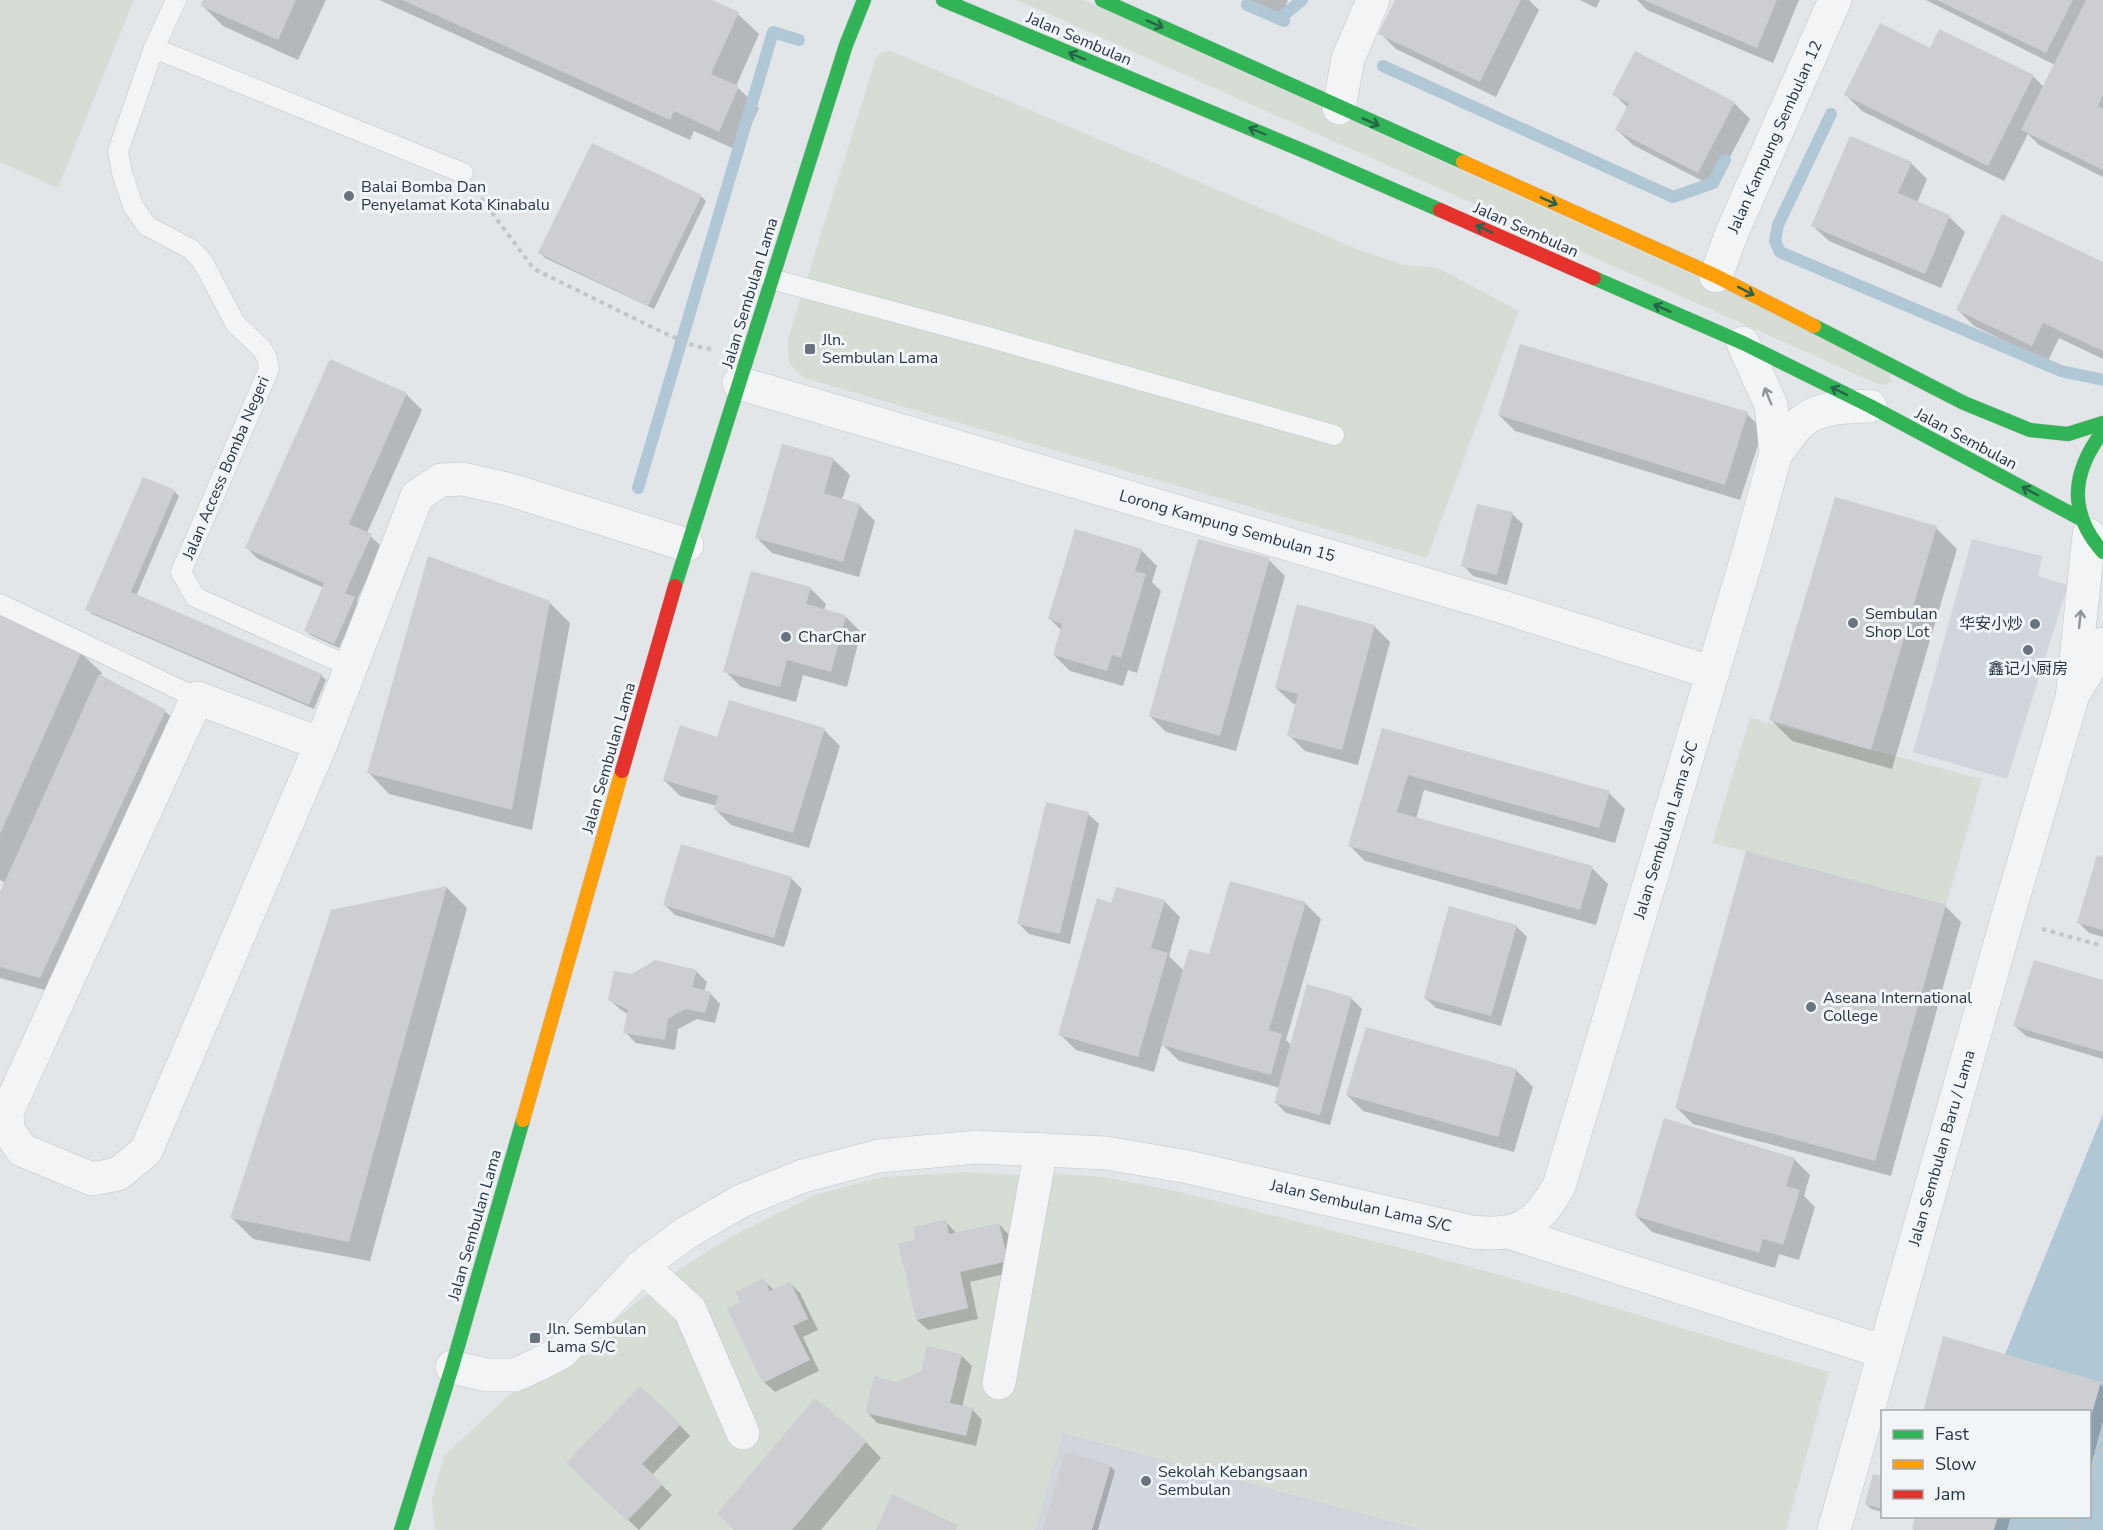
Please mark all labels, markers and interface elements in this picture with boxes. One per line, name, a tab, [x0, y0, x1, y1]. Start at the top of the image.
street label: Jalan Sembulan	[1022, 6, 1135, 71]
one-way arrow	[1146, 19, 1164, 31]
street label: Jalan Kampung Sembulan 12	[1722, 37, 1828, 238]
one-way arrow	[1068, 50, 1087, 61]
one-way arrow	[1361, 117, 1380, 128]
one-way arrow	[1248, 125, 1267, 136]
place label: Balai Bomba Dan Penyelamat Kota Kinabalu	[361, 176, 550, 216]
marker: Balai Bomba Dan Penyelamat Kota Kinabalu	[342, 189, 356, 203]
one-way arrow	[1540, 196, 1558, 208]
street label: Jalan Sembulan	[1469, 197, 1582, 263]
street label: Jalan Sembulan Lama	[716, 215, 783, 372]
one-way arrow	[1475, 223, 1493, 235]
one-way arrow	[1736, 286, 1754, 297]
one-way arrow	[1654, 301, 1672, 313]
place label: Jln. Sembulan Lama	[821, 329, 938, 369]
marker: Jln. Sembulan Lama	[803, 342, 817, 356]
street label: Jalan Access Bomba Negeri	[177, 373, 275, 564]
one-way arrow	[1830, 384, 1848, 396]
one-way arrow	[1762, 387, 1773, 406]
street label: Jalan Sembulan	[1910, 402, 2021, 475]
street label: Lorong Kampung Sembulan 15	[1116, 485, 1338, 567]
one-way arrow	[2021, 485, 2039, 496]
place label: Sembulan Shop Lot	[1865, 603, 1938, 643]
one-way arrow	[2075, 609, 2086, 629]
place label: 华安小炒	[1959, 613, 2023, 635]
marker: Sembulan Shop Lot	[1846, 616, 1860, 630]
marker: 华安小炒	[2028, 617, 2042, 631]
place label: CharChar	[798, 626, 866, 648]
marker: CharChar	[779, 630, 793, 644]
marker: 鑫记小厨房	[2021, 643, 2035, 657]
place label: 鑫记小厨房	[1988, 658, 2068, 680]
street label: Jalan Sembulan Lama	[577, 680, 641, 837]
street label: Jalan Sembulan Lama S/C	[1628, 738, 1704, 923]
place label: Aseana International College	[1823, 987, 1972, 1027]
marker: Aseana International College	[1804, 1000, 1818, 1014]
street label: Jalan Sembulan Baru / Lama	[1903, 1047, 1981, 1250]
street label: Jalan Sembulan Lama	[443, 1147, 507, 1304]
street label: Jalan Sembulan Lama S/C	[1267, 1174, 1454, 1238]
place label: Jln. Sembulan Lama S/C	[546, 1318, 646, 1358]
marker: Jln. Sembulan Lama S/C	[528, 1331, 542, 1345]
legend	[1881, 1410, 2091, 1518]
text: Fast	[1935, 1422, 1970, 1446]
text: Slow	[1935, 1452, 1976, 1476]
place label: Sekolah Kebangsaan Sembulan	[1158, 1461, 1308, 1501]
marker: Sekolah Kebangsaan Sembulan	[1139, 1474, 1153, 1488]
text: Jam	[1934, 1482, 1966, 1506]

